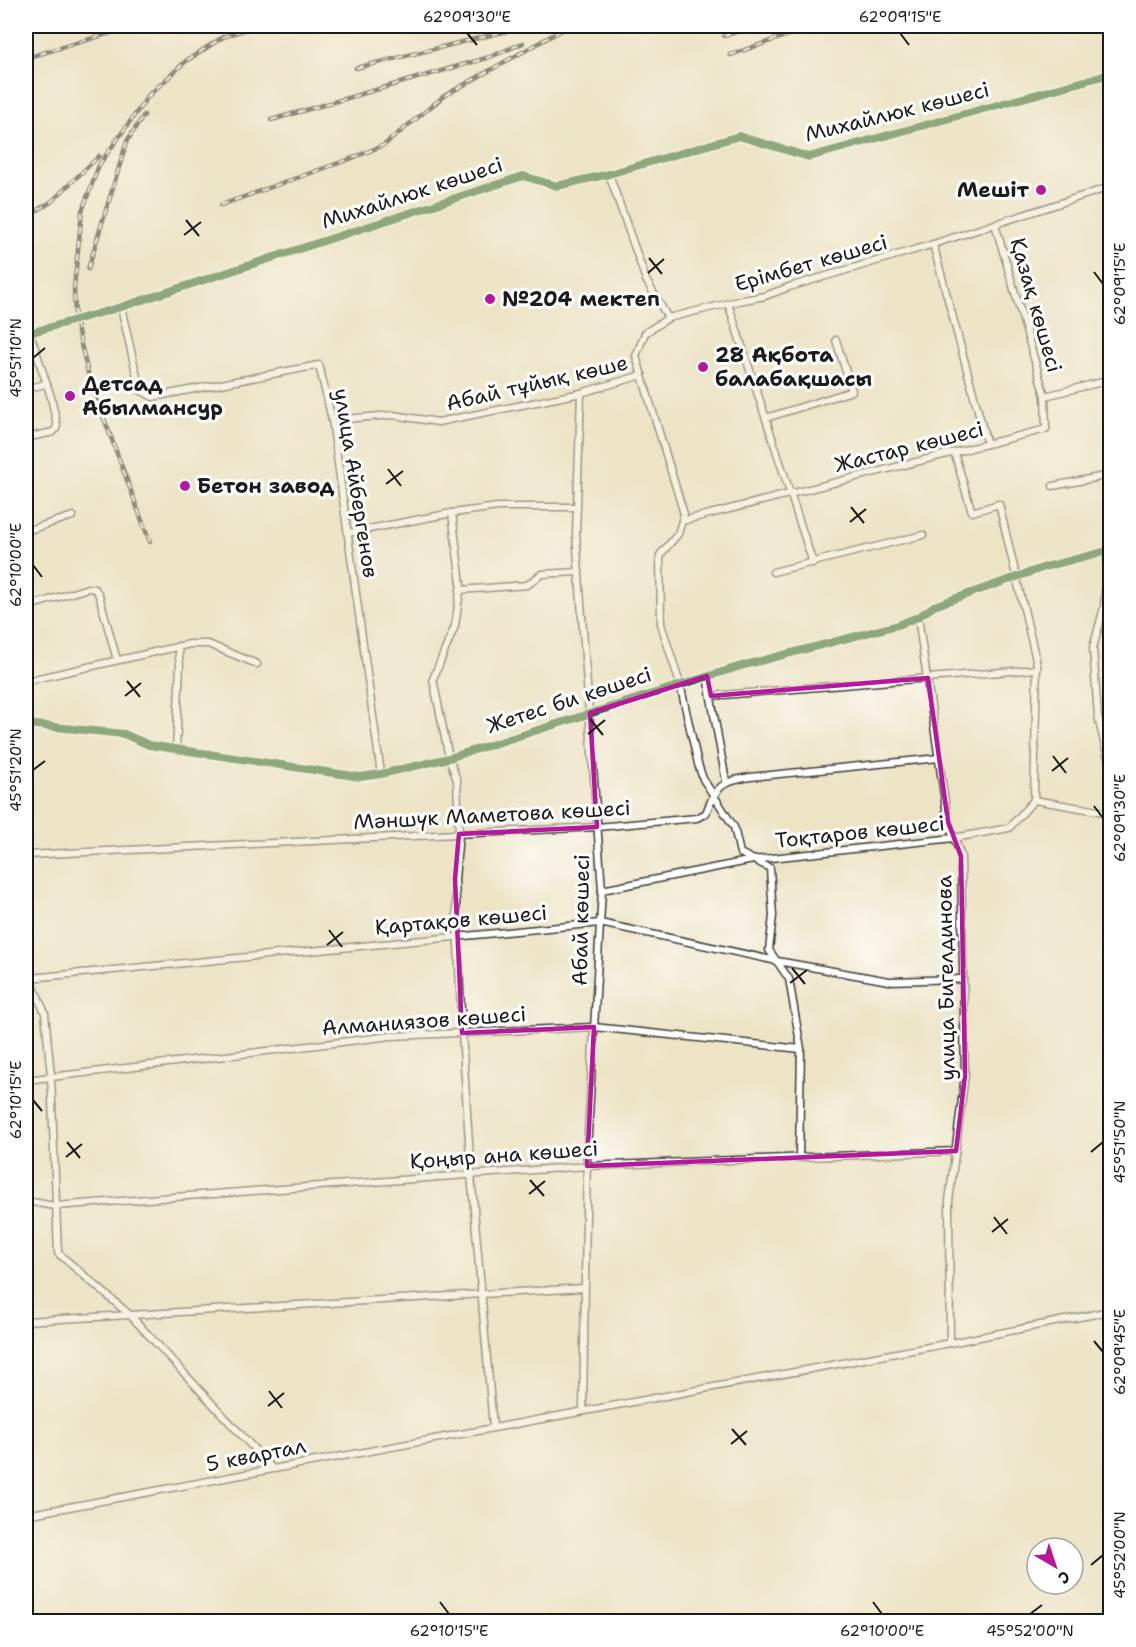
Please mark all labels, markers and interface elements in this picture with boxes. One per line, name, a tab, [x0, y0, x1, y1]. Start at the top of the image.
text: 62°09'30"E	[423, 7, 511, 27]
text: 62°09'15"E	[859, 7, 941, 27]
street label: Михайлюк көшесі	[802, 76, 992, 148]
street label: Михайлюк көшесі	[318, 150, 506, 236]
place label: Мешіт	[957, 176, 1029, 204]
marker: Мешіт	[1034, 183, 1048, 197]
street label: Ерімбет көшесі	[731, 228, 891, 298]
street label: Қазақ көшесі	[1003, 234, 1069, 376]
text: 62°09'15"E	[1110, 243, 1130, 325]
place label: №204 мектеп	[502, 285, 660, 313]
marker: №204 мектеп	[483, 292, 497, 306]
text: 45°51'10"N	[6, 318, 26, 398]
place label: 28 Ақбота балабақшасы	[715, 341, 872, 393]
street label: Абай тұйық көше	[443, 348, 631, 418]
marker: 28 Ақбота балабақшасы	[696, 360, 710, 374]
place label: Детсад Абылмансур	[82, 370, 223, 422]
street label: улица Айбергенов	[327, 386, 385, 580]
marker: Детсад Абылмансур	[63, 389, 77, 403]
street label: Жастар көшесі	[831, 415, 987, 479]
place label: Бетон завод	[197, 472, 335, 500]
marker: Бетон завод	[178, 479, 192, 493]
text: 62°10'00"E	[6, 523, 26, 607]
street label: Жетес би көшесі	[483, 660, 655, 740]
text: 45°51'20"N	[6, 728, 26, 812]
text: 62°09'30"E	[1110, 774, 1130, 862]
street label: Мәншүк Маметова көшесі	[353, 794, 631, 836]
street label: Тоқтаров көшесі	[774, 809, 946, 855]
street label: Абай көшесі	[566, 854, 596, 986]
street label: улица Бигелдинова	[930, 875, 962, 1081]
street label: Қартақов көшесі	[374, 899, 548, 941]
street label: Алманиязов көшесі	[321, 1000, 527, 1042]
text: 62°10'15"E	[6, 1061, 26, 1139]
text: 45°51'50"N	[1110, 1101, 1130, 1183]
street label: Қоңыр ана көшесі	[409, 1134, 599, 1176]
text: 62°09'45"E	[1110, 1309, 1130, 1395]
street label: 5 квартал	[204, 1432, 309, 1478]
text: 45°52'00"N	[1110, 1511, 1130, 1599]
north arrow	[1025, 1536, 1085, 1596]
text: С	[1054, 1566, 1075, 1589]
text: 62°10'15"E	[410, 1621, 488, 1641]
text: 62°10'00"E	[840, 1621, 924, 1641]
text: 45°52'00"N	[986, 1621, 1074, 1641]

